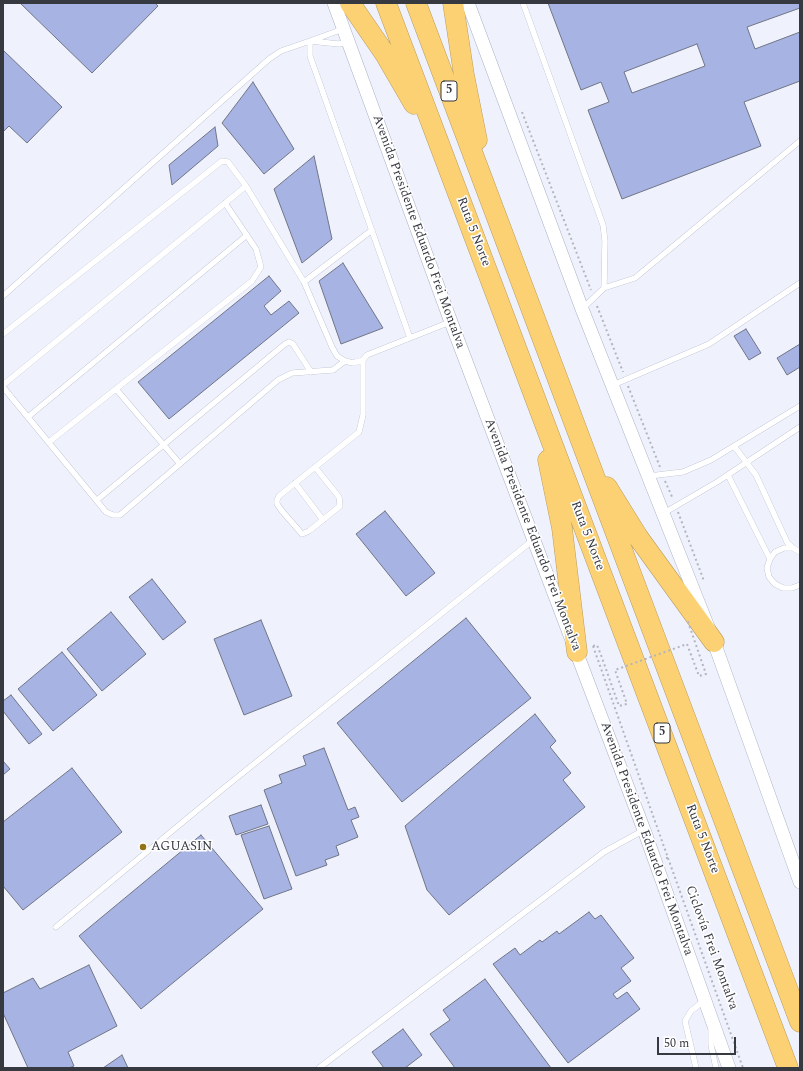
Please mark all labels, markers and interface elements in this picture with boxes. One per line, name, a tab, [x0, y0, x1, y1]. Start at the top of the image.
road number: 5	[441, 81, 457, 101]
street label: Avenida Presidente Eduardo Frei Montalva	[368, 113, 468, 351]
street label: Ruta 5 Norte	[453, 195, 493, 269]
street label: Avenida Presidente Eduardo Frei Montalva	[480, 417, 584, 653]
street label: Ruta 5 Norte	[567, 499, 607, 573]
street label: Avenida Presidente Eduardo Frei Montalva	[596, 720, 696, 958]
road number: 5	[654, 723, 670, 743]
street label: Ruta 5 Norte	[682, 802, 722, 876]
place label: AGUASIN	[151, 839, 212, 855]
marker: AGUASIN	[138, 842, 148, 852]
street label: Ciclovía Frei Montalva	[681, 884, 741, 1012]
scale bar	[659, 1029, 738, 1055]
text: 50 m	[664, 1034, 689, 1053]

